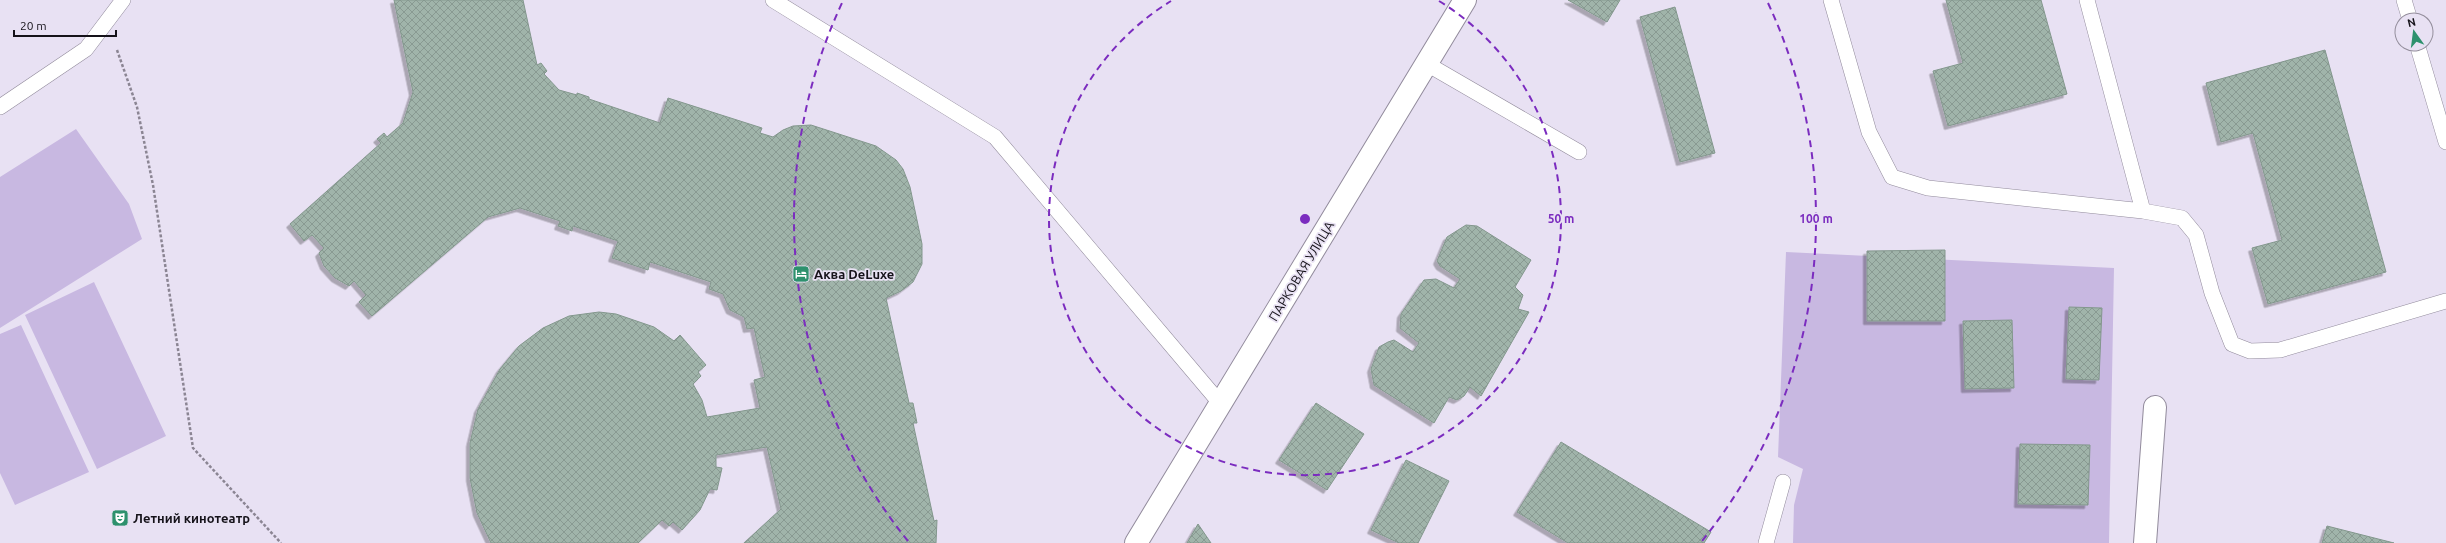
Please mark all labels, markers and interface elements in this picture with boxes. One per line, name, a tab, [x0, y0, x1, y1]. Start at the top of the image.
scale bar	[14, 12, 116, 38]
north arrow	[2394, 12, 2434, 52]
text: N	[2406, 15, 2417, 29]
text: 20 m	[20, 19, 47, 32]
centre of rings	[1298, 212, 1312, 226]
text: 50 m	[1548, 212, 1574, 225]
text: 100 m	[1799, 212, 1833, 225]
street label: ПАРКОВАЯ УЛИЦА	[1266, 218, 1337, 323]
hotel icon: Аква DeLuxe	[791, 264, 811, 284]
place label: Аква DeLuxe	[814, 267, 894, 281]
theatre icon: Летний кинотеатр	[110, 508, 130, 528]
place label: Летний кинотеатр	[133, 511, 250, 525]

